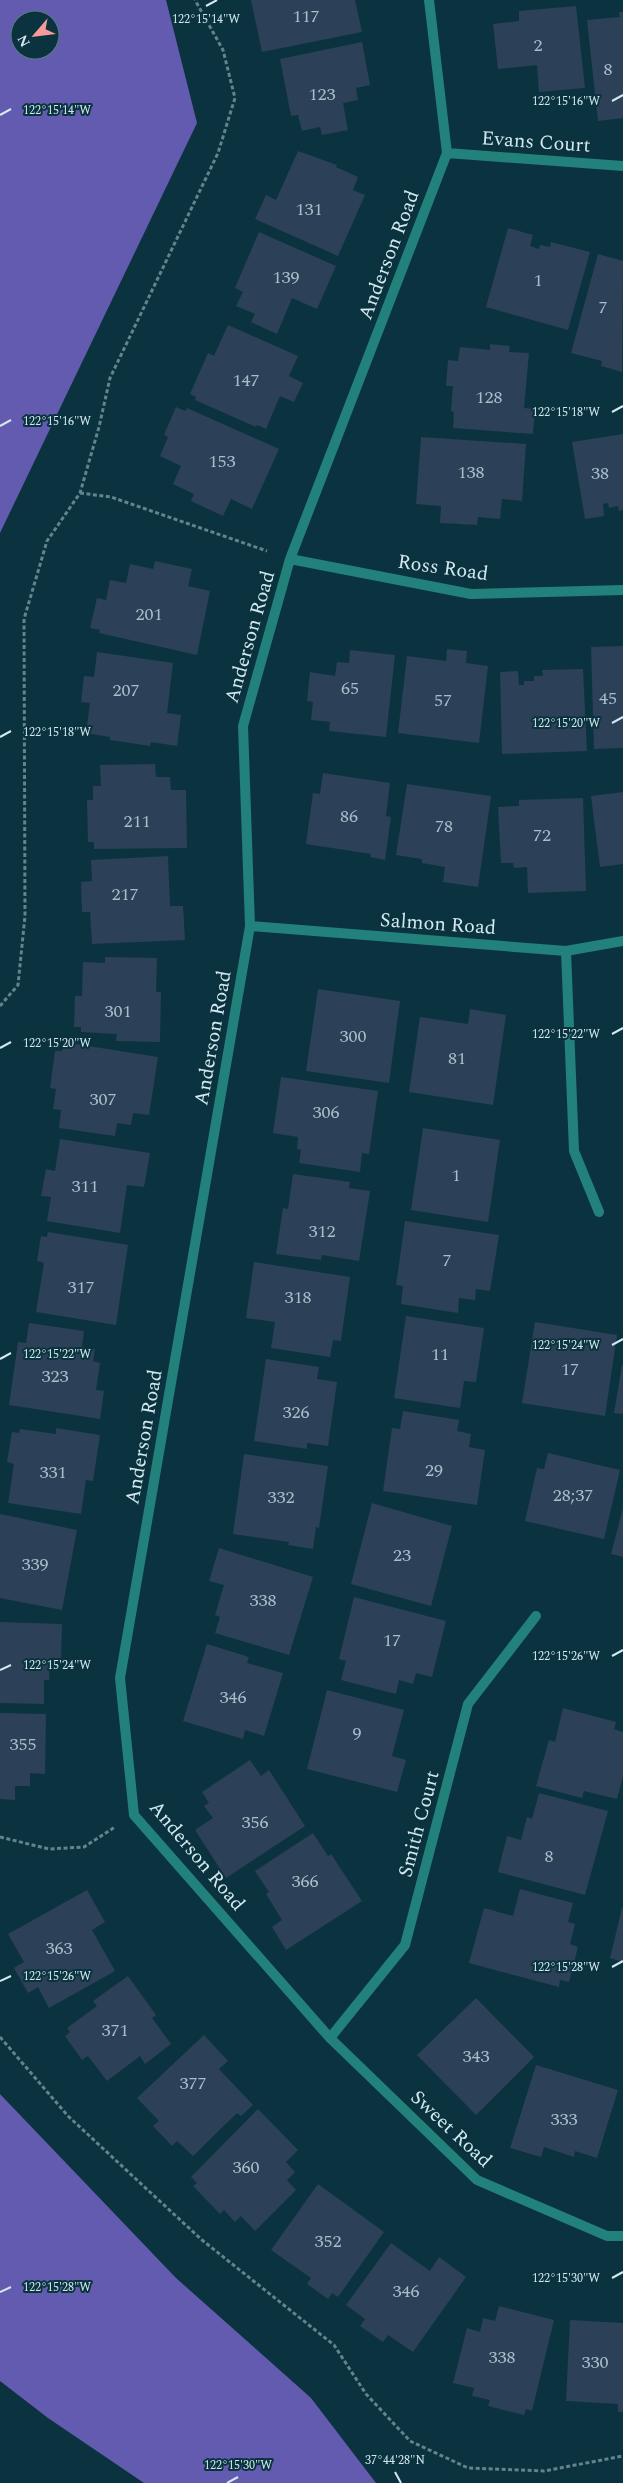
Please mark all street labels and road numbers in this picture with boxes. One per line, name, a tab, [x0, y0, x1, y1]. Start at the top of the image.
street label: Evans Court	[480, 123, 592, 161]
street label: Anderson Road	[351, 186, 427, 324]
street label: Ross Road	[396, 547, 490, 589]
street label: Anderson Road	[217, 567, 283, 707]
street label: Salmon Road	[379, 905, 497, 943]
street label: Anderson Road	[186, 968, 240, 1108]
street label: Anderson Road	[117, 1367, 171, 1507]
street label: Smith Court	[390, 1767, 448, 1881]
street label: Anderson Road	[142, 1794, 252, 1918]
street label: Sweet Road	[403, 2083, 499, 2175]

